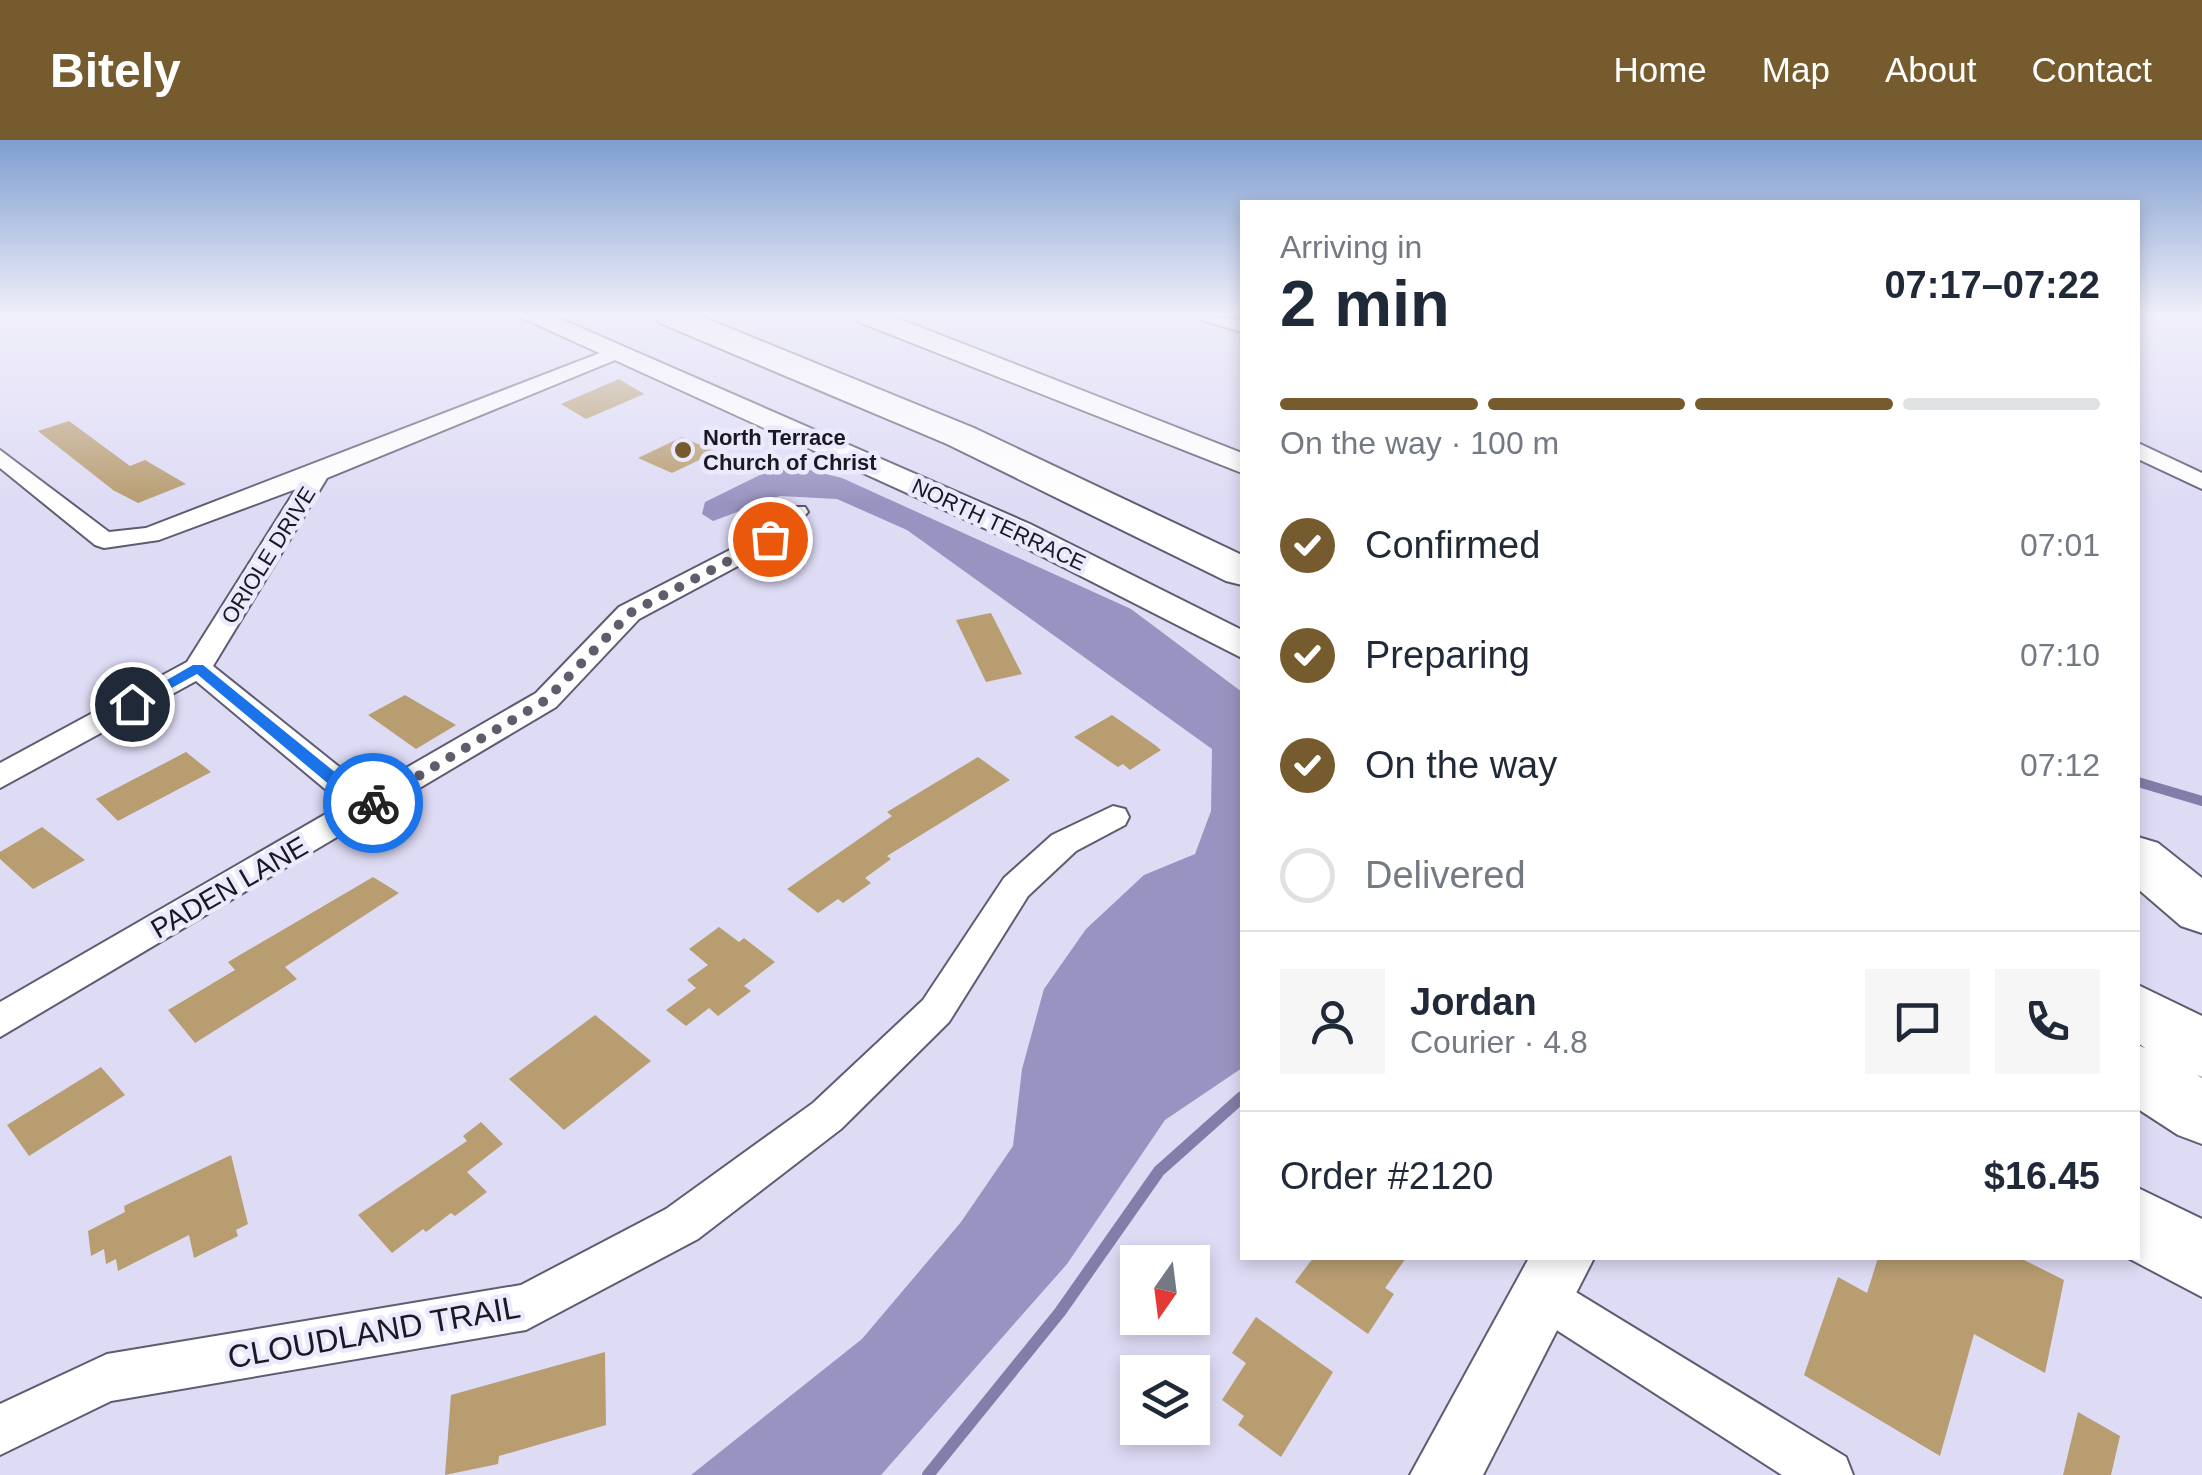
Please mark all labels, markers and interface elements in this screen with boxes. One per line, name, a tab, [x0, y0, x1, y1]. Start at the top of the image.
text: Bitely	[50, 44, 181, 97]
text: Home	[1613, 50, 1707, 89]
text: Map	[1762, 50, 1830, 89]
text: About	[1885, 50, 1976, 89]
text: Contact	[2031, 50, 2152, 89]
text: Arriving in	[1280, 229, 1422, 265]
text: 07:17–07:22	[1884, 264, 2100, 306]
text: 2 min	[1280, 267, 1450, 340]
place label: North Terrace Church of Christ	[703, 425, 877, 475]
text: On the way · 100 m	[1280, 425, 1559, 461]
marker: North Terrace Church of Christ	[672, 439, 694, 461]
street label: NORTH TERRACE	[908, 473, 1090, 576]
street label: ORIOLE DRIVE	[216, 482, 320, 628]
pin	[728, 497, 813, 582]
icon: bag	[743, 512, 798, 567]
icon: check	[1280, 518, 1335, 573]
text: Confirmed	[1365, 524, 1540, 566]
text: 07:01	[2020, 527, 2100, 563]
icon: check	[1280, 628, 1335, 683]
text: Preparing	[1365, 634, 1530, 676]
text: 07:10	[2020, 637, 2100, 673]
pin	[90, 662, 175, 747]
icon: home	[105, 677, 160, 732]
icon: check	[1280, 738, 1335, 793]
text: On the way	[1365, 744, 1557, 786]
text: 07:12	[2020, 747, 2100, 783]
courier	[323, 753, 423, 853]
icon: bike	[346, 776, 401, 831]
street label: PADEN LANE	[146, 830, 313, 945]
text: Delivered	[1365, 854, 1526, 896]
button: person	[1280, 969, 1385, 1074]
button: chat	[1865, 969, 1970, 1074]
button: phone	[1995, 969, 2100, 1074]
text: Jordan	[1410, 981, 1537, 1023]
text: Courier · 4.8	[1410, 1024, 1588, 1060]
text: Order #2120	[1280, 1155, 1493, 1197]
text: $16.45	[1984, 1155, 2100, 1197]
north arrow	[1120, 1245, 1210, 1335]
map controls	[1120, 1245, 1210, 1445]
street label: CLOUDLAND TRAIL	[225, 1289, 523, 1375]
button: layers	[1120, 1355, 1210, 1445]

